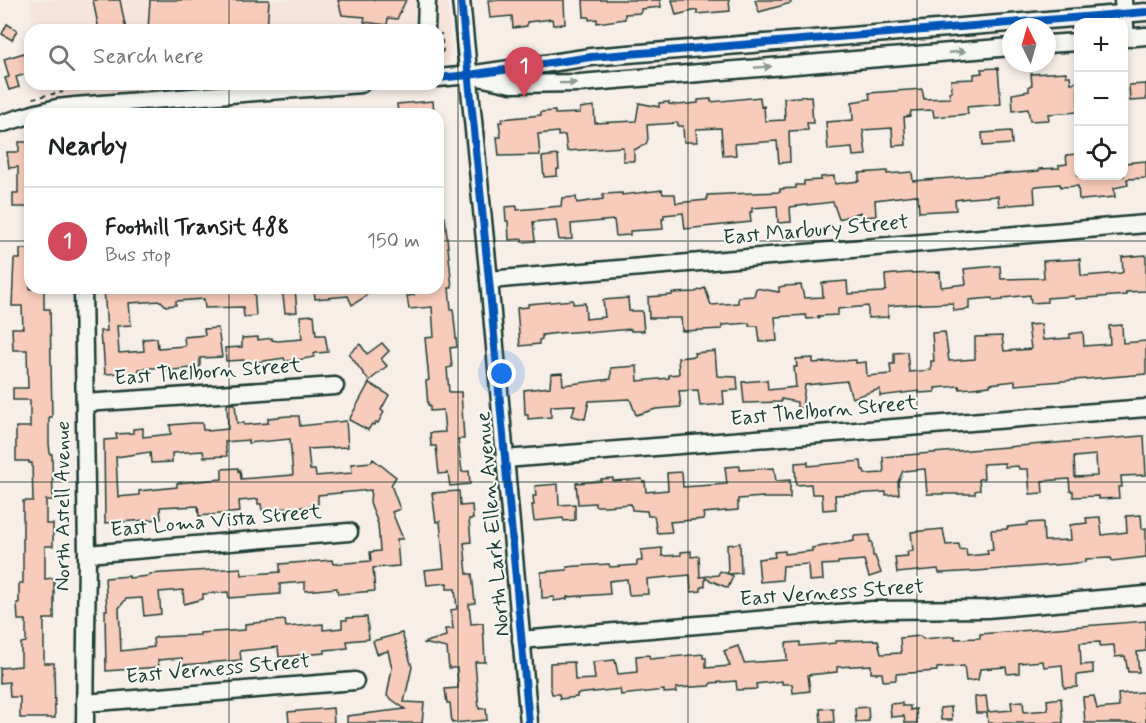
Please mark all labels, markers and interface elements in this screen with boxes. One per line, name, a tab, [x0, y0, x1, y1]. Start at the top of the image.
north arrow	[1002, 18, 1056, 72]
map controls	[1074, 18, 1128, 180]
button: +	[1074, 18, 1128, 72]
search box	[24, 24, 444, 90]
icon: search	[45, 41, 78, 74]
text: Search here	[93, 43, 204, 71]
one-way arrow	[948, 47, 967, 56]
pin: 1	[504, 48, 544, 97]
one-way arrow	[753, 63, 772, 72]
button: −	[1074, 72, 1128, 126]
one-way arrow	[559, 78, 578, 88]
button: locate	[1074, 126, 1128, 180]
text: Nearby	[48, 130, 127, 164]
street label: East Marbury Street	[722, 208, 910, 252]
text: Foothill Transit 488	[105, 214, 289, 242]
text: 1	[63, 228, 72, 255]
text: 150 m	[367, 228, 420, 255]
text: Bus stop	[105, 242, 171, 269]
street label: East Thelborn Street	[113, 351, 303, 393]
your location	[487, 359, 516, 388]
street label: East Thelborn Street	[729, 389, 919, 433]
street label: North Lark Ellen Avenue	[469, 410, 517, 638]
street label: North Astell Avenue	[49, 421, 77, 591]
street label: East Loma Vista Street	[109, 498, 323, 544]
street label: East Verness Street	[739, 573, 925, 613]
street label: East Verness Street	[125, 647, 311, 691]

